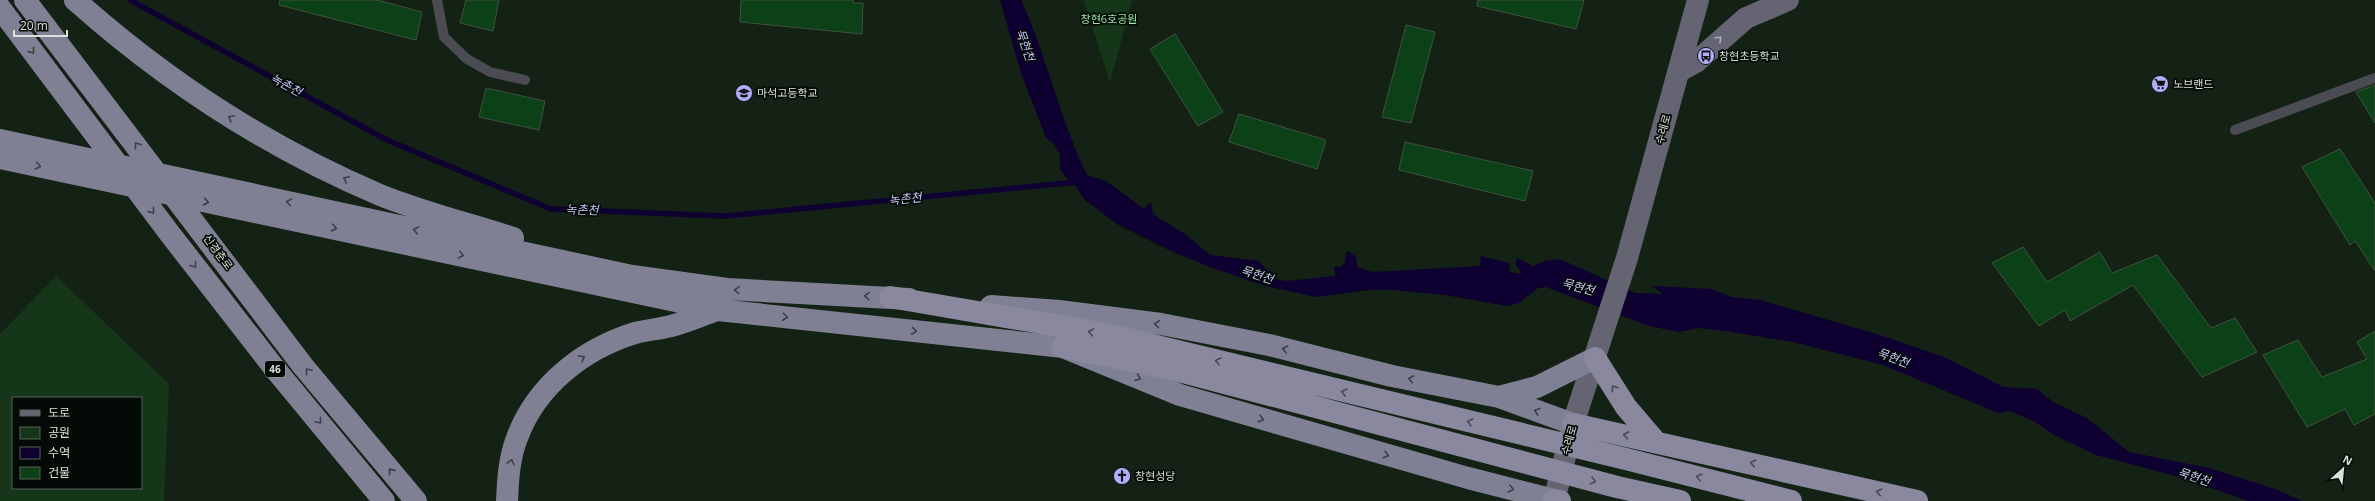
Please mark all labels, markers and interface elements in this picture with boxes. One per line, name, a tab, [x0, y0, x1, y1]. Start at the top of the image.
park label: 창현6호공원	[1081, 11, 1137, 26]
scale bar	[14, 12, 67, 38]
text: 20 m	[20, 17, 48, 34]
water label: 묵현천	[1012, 26, 1040, 65]
one-way arrow	[1715, 37, 1722, 44]
bus stop icon: 창현초등학교	[1696, 46, 1716, 66]
one-way arrow	[27, 47, 34, 54]
place label: 창현초등학교	[1719, 48, 1780, 63]
water label: 녹촌천	[268, 69, 307, 101]
supermarket icon: 노브랜드	[2150, 74, 2170, 94]
place label: 노브랜드	[2173, 76, 2213, 91]
school or university icon: 마석고등학교	[734, 83, 754, 103]
place label: 마석고등학교	[757, 85, 818, 100]
street label: 수레로	[1651, 112, 1674, 145]
one-way arrow	[228, 116, 235, 123]
one-way arrow	[135, 143, 142, 150]
one-way arrow	[35, 161, 41, 169]
one-way arrow	[343, 176, 350, 184]
water label: 녹촌천	[888, 188, 924, 209]
one-way arrow	[203, 197, 210, 205]
one-way arrow	[286, 199, 292, 207]
water label: 녹촌천	[565, 200, 601, 219]
one-way arrow	[147, 206, 154, 213]
one-way arrow	[330, 224, 337, 232]
one-way arrow	[413, 226, 419, 234]
street label: 신경춘로	[200, 231, 237, 272]
one-way arrow	[458, 251, 464, 259]
one-way arrow	[189, 261, 196, 268]
water label: 묵현천	[1239, 261, 1277, 288]
water label: 묵현천	[1560, 274, 1598, 300]
one-way arrow	[734, 285, 740, 294]
one-way arrow	[864, 292, 870, 301]
one-way arrow	[782, 312, 788, 321]
one-way arrow	[1154, 320, 1160, 329]
one-way arrow	[911, 326, 917, 335]
one-way arrow	[1088, 328, 1094, 337]
water label: 묵현천	[1875, 344, 1913, 372]
one-way arrow	[1282, 345, 1288, 353]
one-way arrow	[578, 355, 585, 363]
one-way arrow	[1215, 357, 1222, 366]
road number: 46	[265, 361, 285, 377]
one-way arrow	[305, 369, 312, 376]
one-way arrow	[1134, 373, 1141, 381]
one-way arrow	[1408, 376, 1414, 384]
one-way arrow	[1611, 385, 1619, 392]
one-way arrow	[1341, 388, 1347, 396]
legend	[12, 397, 142, 489]
text: 도로	[48, 404, 70, 421]
one-way arrow	[1533, 407, 1540, 415]
one-way arrow	[1257, 414, 1264, 423]
one-way arrow	[314, 417, 321, 424]
one-way arrow	[1467, 419, 1474, 427]
street label: 수레로	[1557, 423, 1580, 456]
text: 공원	[48, 424, 70, 441]
one-way arrow	[1623, 431, 1629, 440]
text: 수역	[48, 444, 70, 461]
north arrow	[2323, 449, 2363, 489]
one-way arrow	[1383, 450, 1389, 458]
text: N	[2340, 451, 2355, 468]
one-way arrow	[507, 459, 515, 466]
one-way arrow	[1749, 460, 1756, 468]
water label: 묵현천	[2176, 463, 2214, 490]
text: 건물	[48, 464, 70, 481]
church icon: 창현성당	[1112, 466, 1132, 486]
one-way arrow	[389, 468, 396, 475]
place label: 창현성당	[1135, 468, 1175, 483]
one-way arrow	[1696, 474, 1702, 482]
one-way arrow	[1590, 476, 1597, 485]
one-way arrow	[1507, 484, 1514, 493]
one-way arrow	[1876, 489, 1882, 497]

